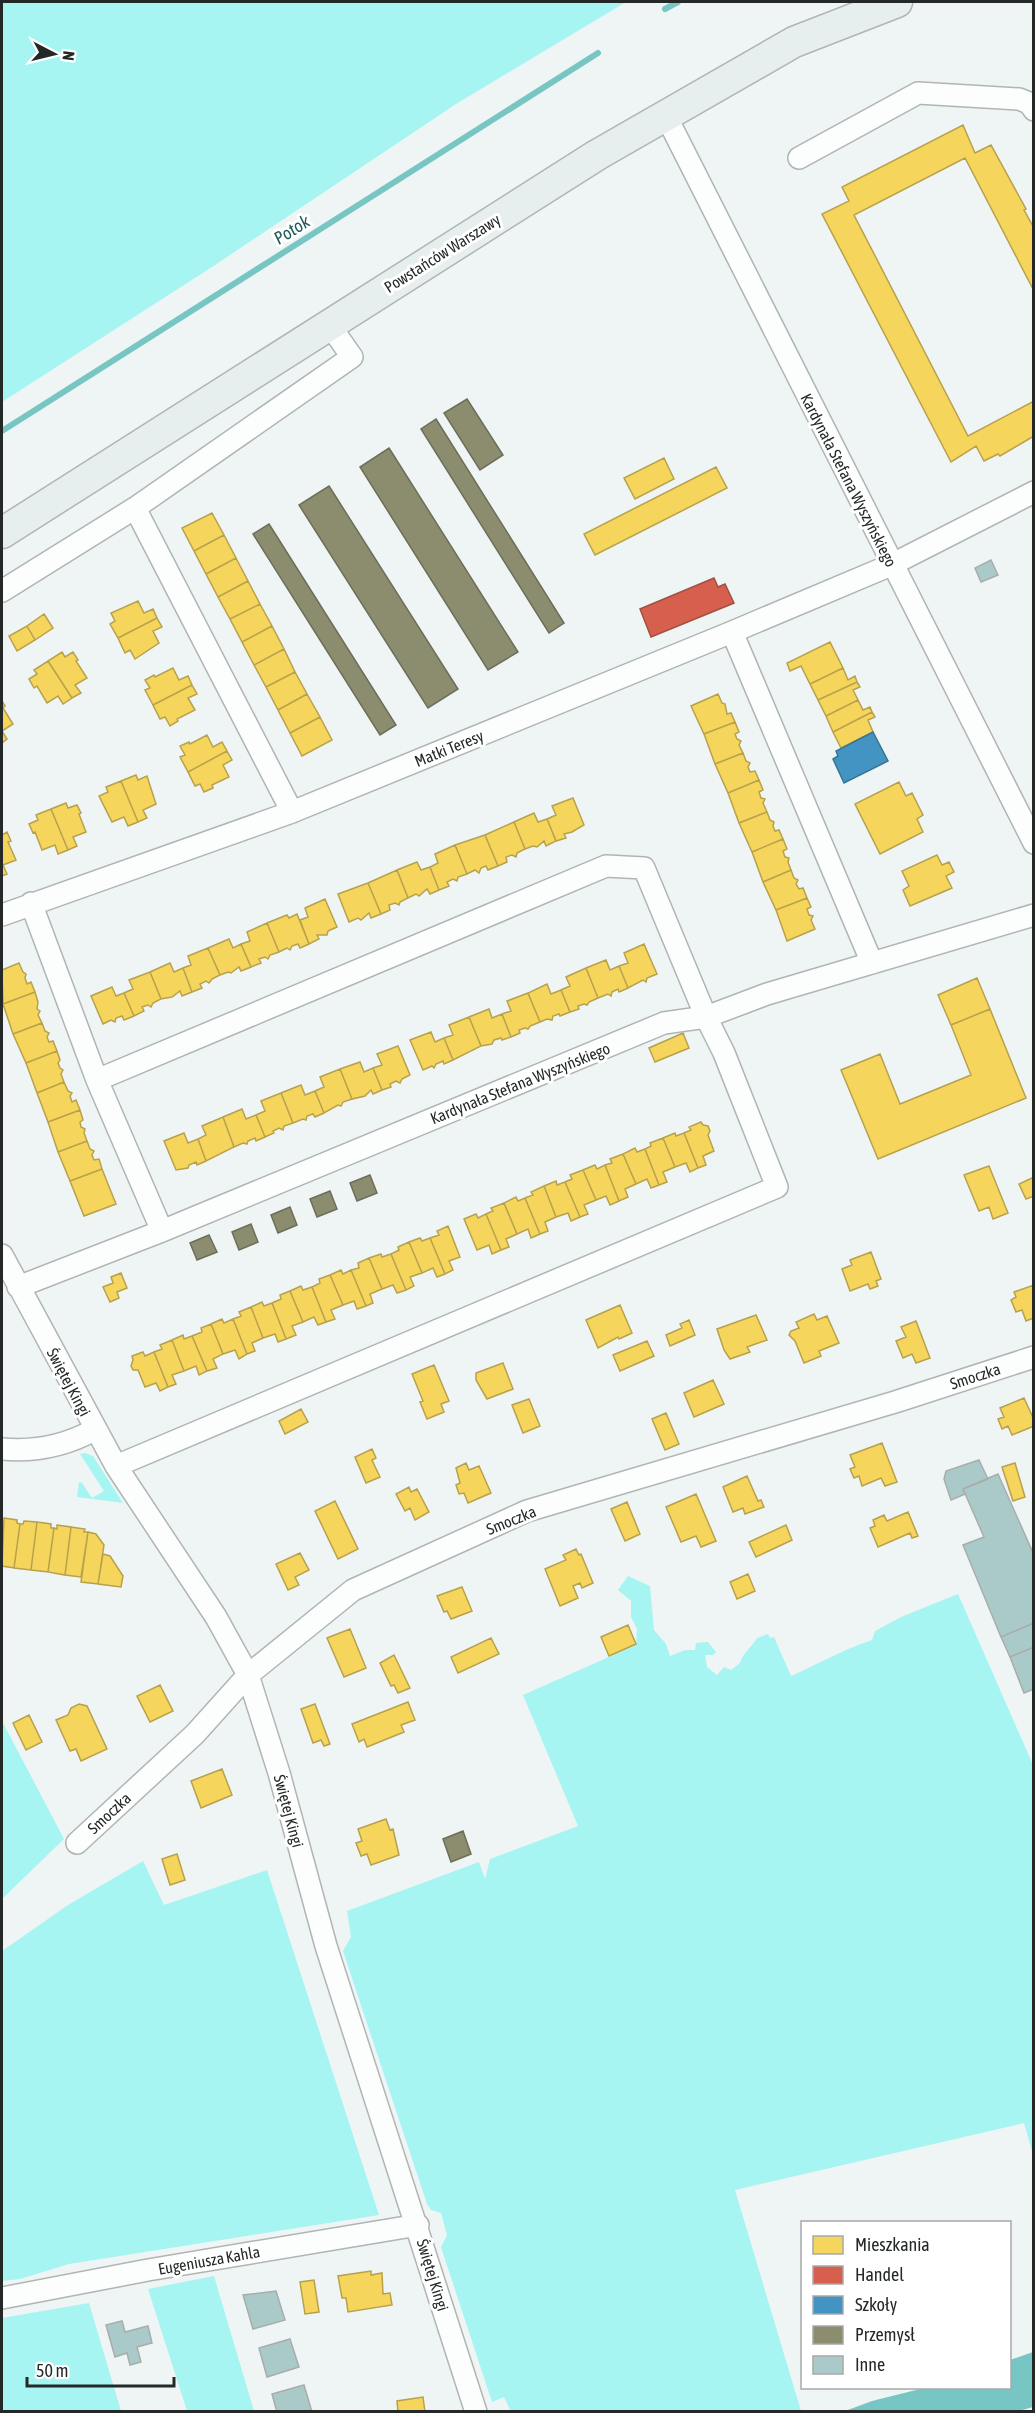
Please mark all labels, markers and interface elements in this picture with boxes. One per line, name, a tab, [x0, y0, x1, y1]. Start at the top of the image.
north arrow	[24, 24, 84, 84]
text: N	[59, 50, 78, 62]
water label: Potok	[270, 210, 315, 249]
street label: Powstańców Warszawy	[381, 210, 504, 297]
street label: Kardynała Stefana Wyszyńskiego	[797, 390, 901, 570]
street label: Matki Teresy	[412, 726, 487, 771]
street label: Kardynała Stefana Wyszyńskiego	[428, 1039, 613, 1128]
street label: Świętej Kingi	[43, 1345, 94, 1420]
street label: Smoczka	[948, 1359, 1002, 1393]
street label: Smoczka	[484, 1502, 538, 1538]
street label: Świętej Kingi	[270, 1773, 307, 1850]
street label: Smoczka	[84, 1789, 134, 1837]
legend	[801, 2221, 1011, 2389]
text: Mieszkania	[855, 2234, 930, 2255]
street label: Świętej Kingi	[413, 2237, 452, 2314]
street label: Eugeniusza Kahla	[157, 2242, 261, 2279]
text: Handel	[855, 2264, 904, 2285]
text: Szkoły	[855, 2294, 897, 2315]
text: Przemysł	[855, 2324, 915, 2345]
scale bar	[27, 2350, 174, 2388]
text: Inne	[855, 2354, 885, 2375]
text: 50 m	[36, 2360, 68, 2381]

